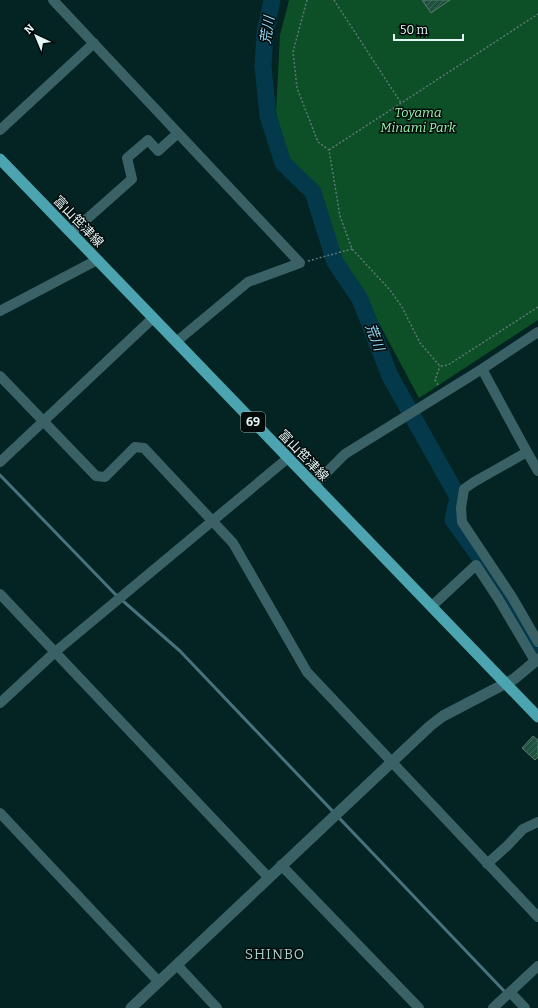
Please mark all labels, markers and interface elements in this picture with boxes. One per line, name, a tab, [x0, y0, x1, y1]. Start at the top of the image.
water label: 荒川	[257, 13, 278, 45]
north arrow	[16, 16, 56, 56]
scale bar	[394, 16, 463, 42]
text: N	[22, 21, 37, 37]
text: 50 m	[400, 23, 429, 37]
park label: Toyama Minami Park	[380, 105, 457, 135]
street label: 富山笹津線	[51, 193, 107, 250]
water label: 荒川	[362, 321, 388, 355]
road number: 69	[241, 412, 265, 432]
street label: 富山笹津線	[276, 427, 332, 484]
district label: SHINBO	[245, 946, 305, 963]

